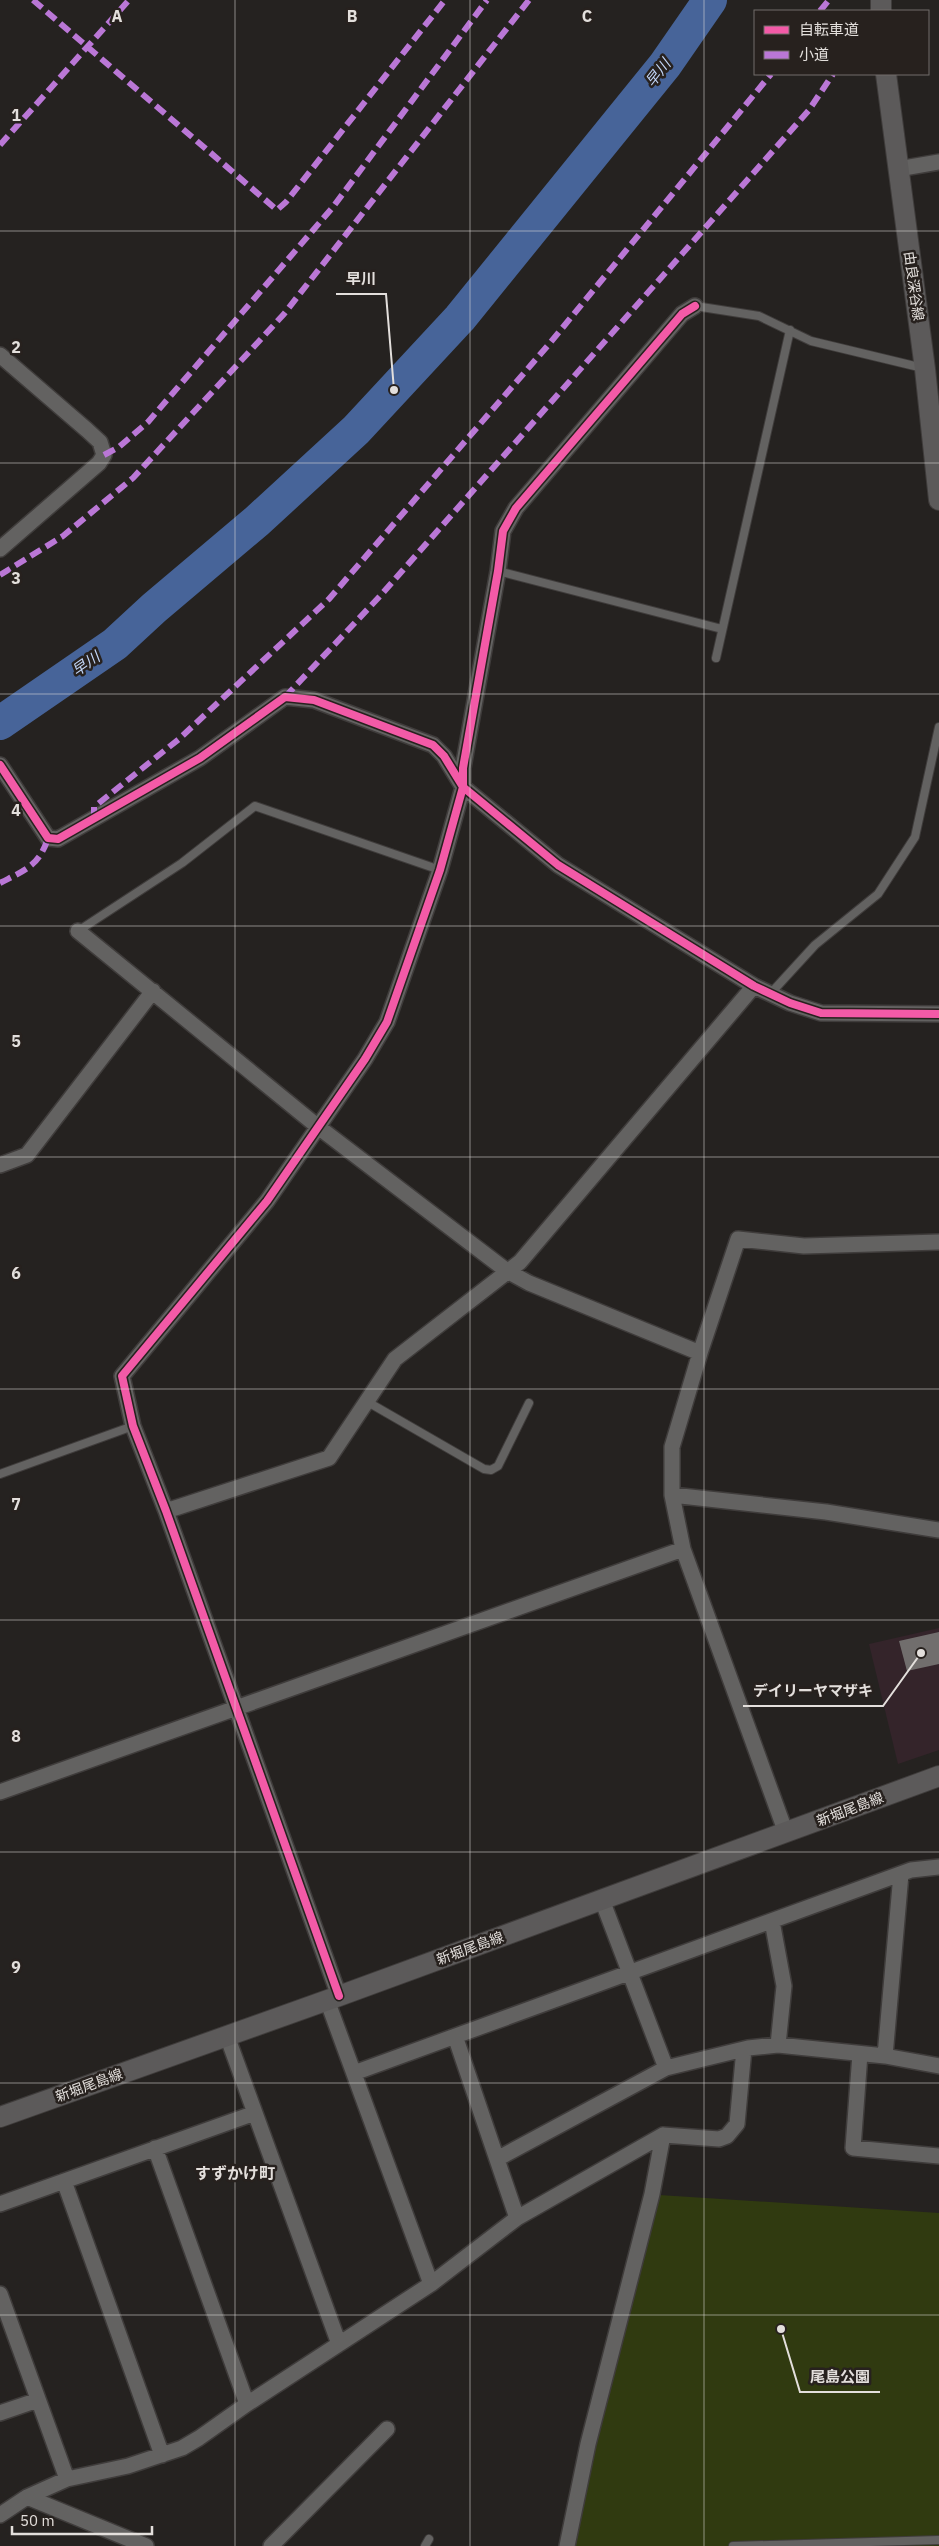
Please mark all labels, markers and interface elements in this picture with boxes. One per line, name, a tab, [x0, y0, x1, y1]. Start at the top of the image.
text: A	[112, 6, 123, 26]
text: B	[347, 6, 358, 26]
text: C	[582, 6, 592, 26]
legend	[754, 10, 929, 75]
text: 自転車道	[799, 20, 859, 39]
text: 小道	[799, 45, 829, 64]
water label: 早川	[641, 53, 676, 90]
text: 1	[11, 105, 21, 125]
street label: 由良深谷線	[900, 250, 928, 322]
callout: 早川	[336, 264, 386, 294]
text: 早川	[346, 269, 376, 288]
text: 2	[11, 337, 21, 357]
text: 3	[11, 568, 21, 588]
water label: 早川	[68, 646, 105, 680]
text: 4	[11, 800, 21, 820]
text: 5	[11, 1031, 21, 1051]
text: 6	[11, 1263, 21, 1283]
text: 7	[11, 1494, 21, 1514]
callout: デイリーヤマザキ	[743, 1676, 883, 1706]
text: デイリーヤマザキ	[753, 1681, 873, 1700]
text: 8	[11, 1726, 21, 1746]
street label: 新堀尾島線	[814, 1788, 886, 1830]
street label: 新堀尾島線	[434, 1928, 506, 1968]
text: 9	[11, 1957, 21, 1977]
street label: 新堀尾島線	[53, 2065, 125, 2105]
district label: すずかけ町	[195, 2163, 275, 2183]
callout: 尾島公園	[800, 2362, 880, 2392]
text: 尾島公園	[810, 2367, 870, 2386]
scale bar	[12, 2504, 152, 2536]
text: 50 m	[20, 2511, 55, 2530]

